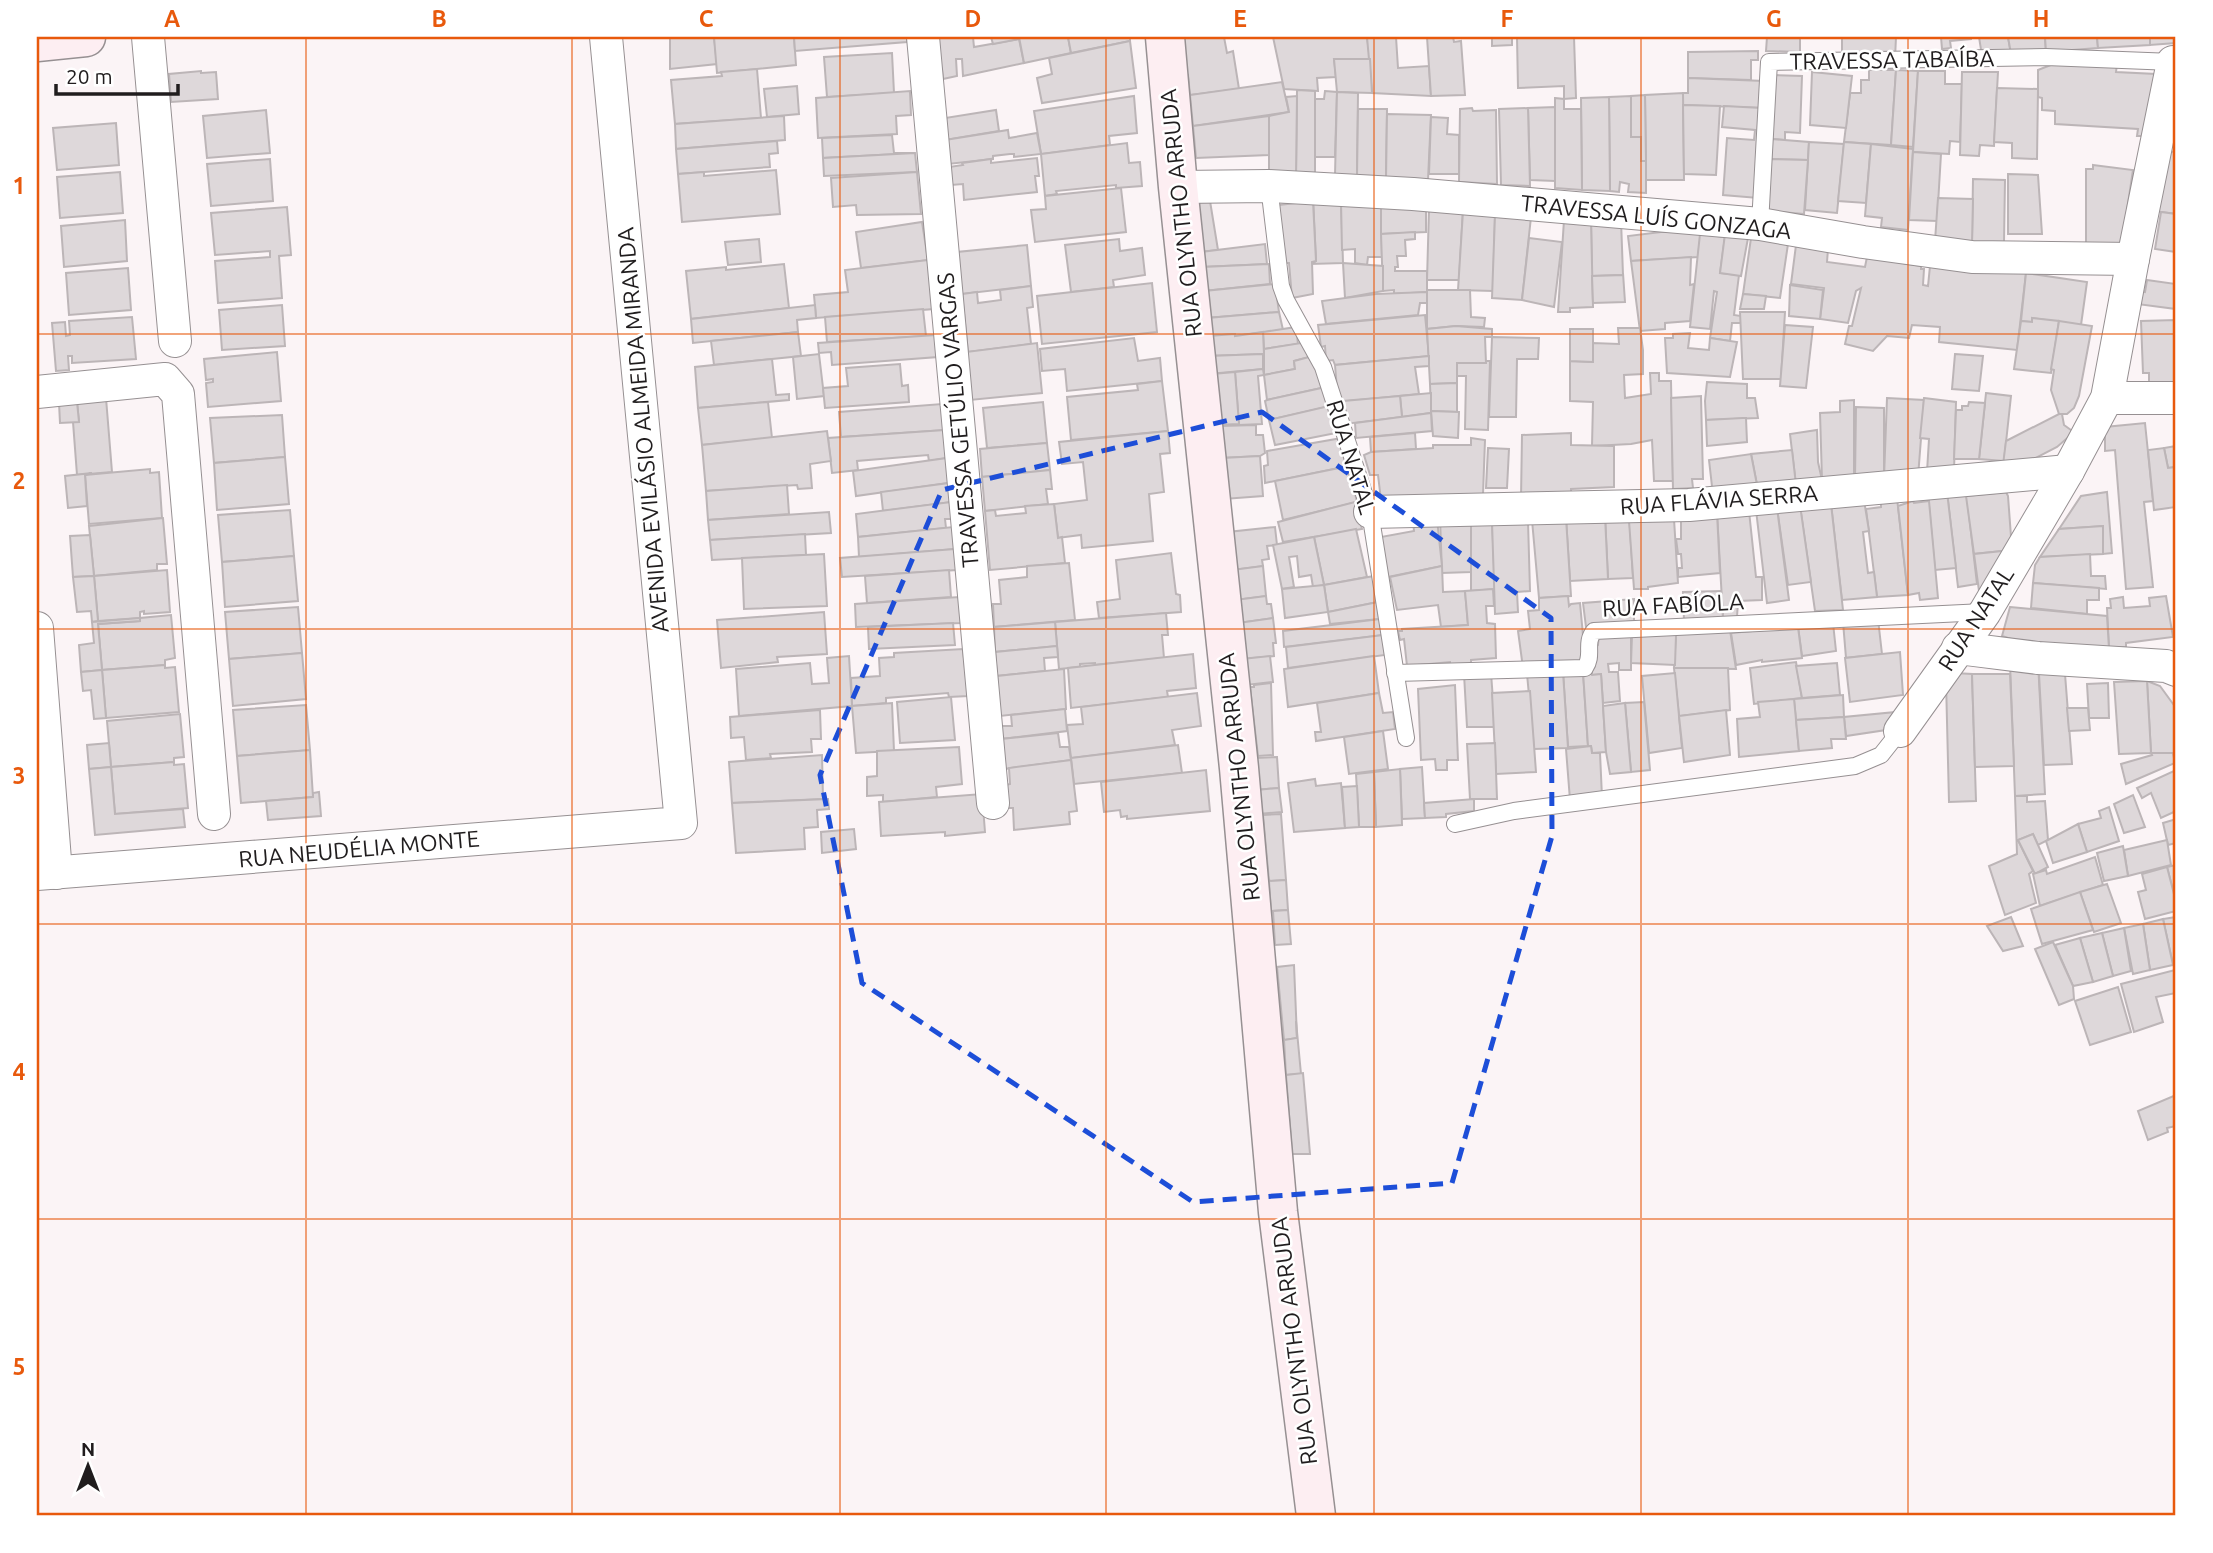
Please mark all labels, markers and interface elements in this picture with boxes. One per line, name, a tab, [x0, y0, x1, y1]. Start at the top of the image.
text: A	[164, 6, 180, 31]
text: B	[431, 6, 447, 31]
text: C	[699, 6, 714, 31]
text: D	[965, 6, 981, 31]
text: E	[1233, 6, 1247, 31]
text: F	[1501, 6, 1514, 31]
text: G	[1766, 6, 1782, 31]
text: H	[2033, 6, 2049, 31]
street label: TRAVESSA TABAÍBA	[1789, 44, 1995, 74]
scale bar	[56, 52, 178, 96]
text: 20 m	[66, 64, 113, 88]
street label: RUA OLYNTHO ARRUDA	[1155, 88, 1206, 338]
text: 1	[13, 173, 25, 198]
street label: TRAVESSA LUÍS GONZAGA	[1520, 189, 1793, 243]
street label: AVENIDA EVILÁSIO ALMEIDA MIRANDA	[611, 226, 673, 634]
street label: TRAVESSA GETÚLIO VARGAS	[931, 272, 983, 569]
street label: RUA NATAL	[1322, 397, 1381, 517]
text: 2	[13, 468, 25, 493]
street label: RUA FLÁVIA SERRA	[1619, 479, 1819, 519]
street label: RUA NATAL	[1933, 562, 2018, 675]
street label: RUA FABÍOLA	[1601, 587, 1745, 621]
street label: RUA OLYNTHO ARRUDA	[1213, 652, 1264, 902]
text: 3	[13, 763, 25, 788]
street label: RUA NEUDÉLIA MONTE	[237, 825, 481, 871]
text: 4	[13, 1059, 26, 1084]
street label: RUA OLYNTHO ARRUDA	[1266, 1216, 1321, 1466]
text: 5	[13, 1354, 25, 1379]
north arrow	[52, 1430, 122, 1500]
text: N	[81, 1438, 95, 1460]

